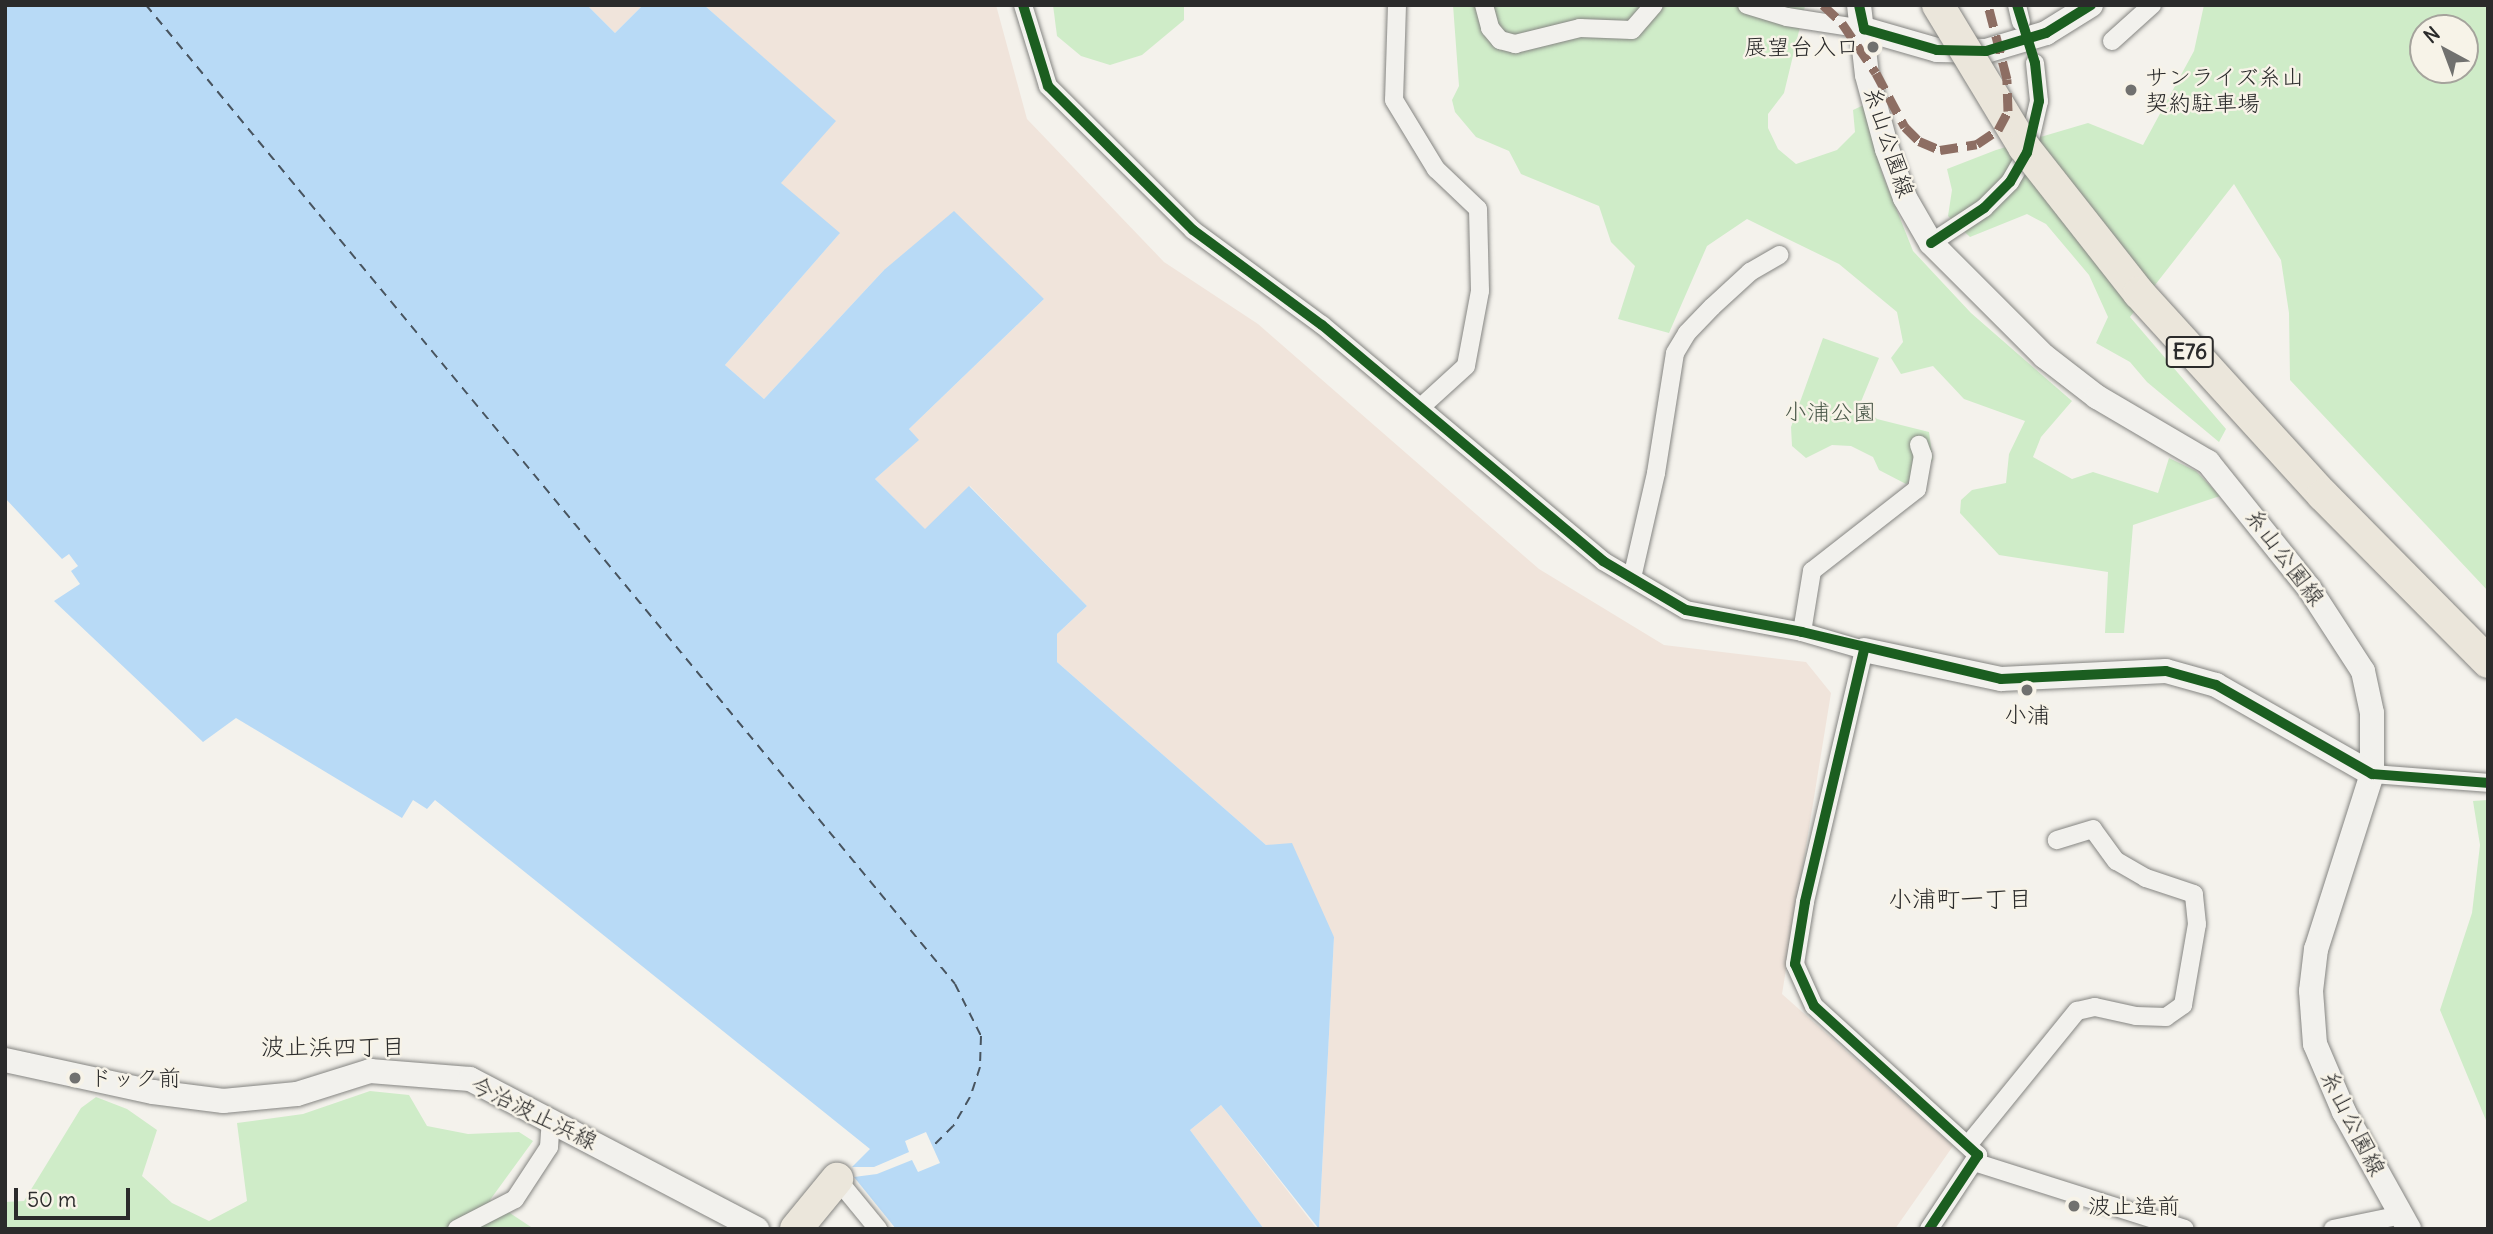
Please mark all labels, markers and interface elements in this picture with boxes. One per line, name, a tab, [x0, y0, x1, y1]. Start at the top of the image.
north arrow	[2409, 14, 2479, 84]
text: N	[2419, 21, 2444, 48]
place label: 展望台入口	[1744, 33, 1859, 61]
marker: 展望台入口	[1865, 39, 1881, 55]
place label: サンライズ糸山 契約駐車場	[2145, 63, 2306, 117]
marker: サンライズ糸山 契約駐車場	[2123, 82, 2139, 98]
street label: 糸山公園線	[1858, 83, 1920, 201]
road number: E76	[2166, 334, 2214, 370]
park label: 小浦公園	[1784, 398, 1876, 426]
street label: 糸山公園線	[2239, 503, 2331, 611]
marker: 小浦	[2019, 682, 2035, 698]
place label: 小浦	[2004, 701, 2050, 729]
district label: 小浦町一丁目	[1888, 885, 2032, 913]
district label: 波止浜四丁目	[261, 1033, 405, 1061]
place label: ドック前	[89, 1064, 181, 1092]
street label: 糸山公園線	[2315, 1066, 2391, 1180]
marker: ドック前	[67, 1070, 83, 1086]
street label: 今治波止浜線	[466, 1070, 602, 1156]
scale bar	[18, 1174, 133, 1218]
text: 50 m	[27, 1186, 76, 1213]
place label: 波止造前	[2088, 1192, 2180, 1220]
marker: 波止造前	[2066, 1198, 2082, 1214]

